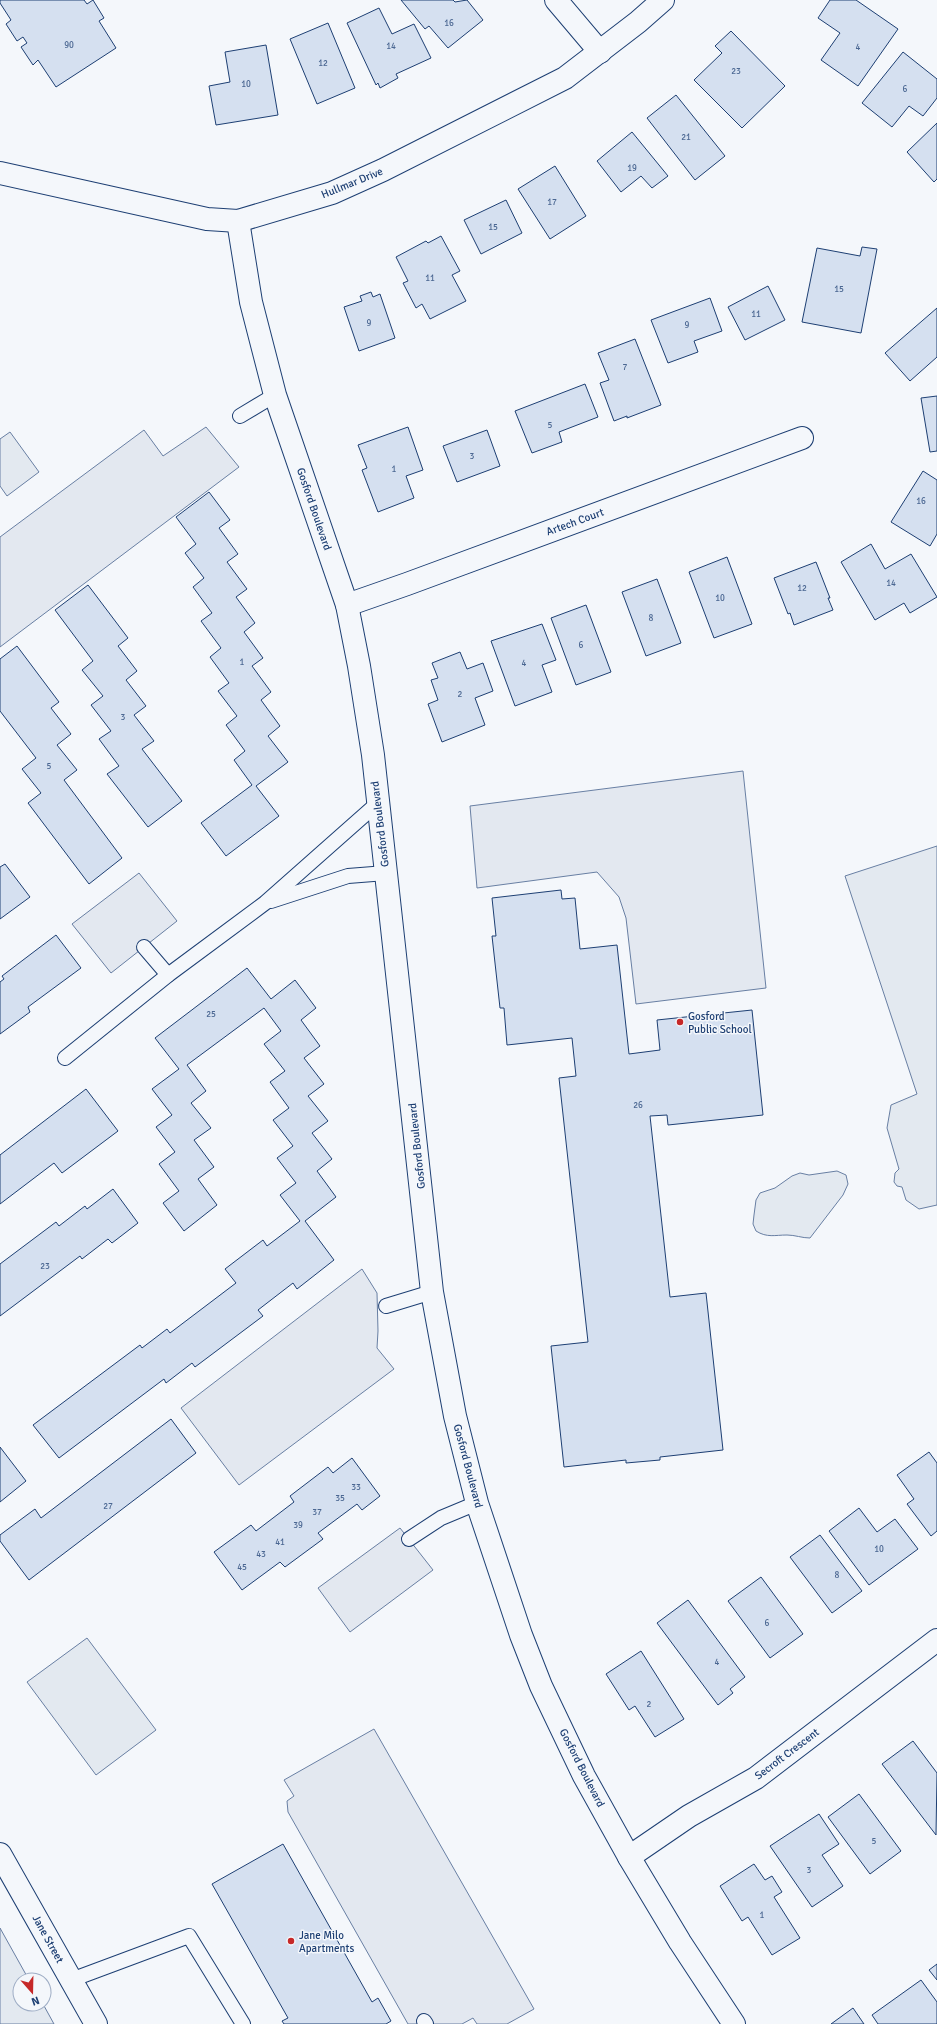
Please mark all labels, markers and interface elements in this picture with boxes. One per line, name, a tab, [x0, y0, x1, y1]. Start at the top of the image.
house number: 16	[444, 18, 454, 29]
house number: 90	[64, 40, 74, 51]
house number: 14	[386, 41, 396, 52]
house number: 4	[856, 42, 861, 53]
house number: 12	[318, 58, 328, 69]
house number: 23	[731, 66, 741, 77]
house number: 10	[241, 79, 251, 90]
house number: 6	[903, 84, 908, 95]
house number: 21	[681, 132, 691, 143]
house number: 19	[627, 163, 637, 174]
street label: Hullmar Drive	[319, 165, 385, 201]
house number: 17	[547, 197, 557, 208]
house number: 15	[488, 222, 498, 233]
house number: 11	[425, 273, 435, 284]
house number: 15	[834, 284, 844, 295]
house number: 11	[751, 309, 761, 320]
house number: 9	[367, 318, 372, 329]
house number: 9	[685, 320, 690, 331]
house number: 7	[623, 362, 628, 373]
house number: 5	[548, 420, 553, 431]
house number: 3	[470, 451, 475, 462]
house number: 1	[392, 464, 397, 475]
street label: Gosford Boulevard	[294, 466, 334, 552]
house number: 16	[916, 496, 926, 507]
street label: Artech Court	[544, 506, 606, 538]
house number: 14	[886, 578, 896, 589]
house number: 12	[797, 583, 807, 594]
house number: 10	[715, 593, 725, 604]
house number: 8	[649, 613, 654, 624]
house number: 6	[579, 640, 584, 651]
house number: 1	[240, 657, 245, 668]
house number: 4	[522, 658, 527, 669]
house number: 2	[458, 689, 463, 700]
house number: 3	[121, 712, 126, 723]
house number: 5	[47, 761, 52, 772]
street label: Gosford Boulevard	[368, 780, 392, 868]
house number: 25	[206, 1009, 216, 1020]
place label: Gosford Public School	[688, 1010, 752, 1036]
marker: Gosford Public School	[675, 1017, 685, 1027]
house number: 26	[633, 1100, 643, 1111]
street label: Gosford Boulevard	[406, 1102, 428, 1190]
house number: 23	[40, 1261, 50, 1272]
street label: Gosford Boulevard	[451, 1423, 485, 1510]
house number: 33	[351, 1482, 361, 1493]
house number: 35	[335, 1493, 345, 1504]
house number: 27	[103, 1501, 113, 1512]
house number: 37	[312, 1507, 322, 1518]
house number: 39	[293, 1520, 303, 1531]
house number: 41	[275, 1537, 285, 1548]
house number: 10	[874, 1544, 884, 1555]
house number: 43	[256, 1549, 266, 1560]
house number: 45	[237, 1562, 247, 1573]
house number: 8	[835, 1570, 840, 1581]
house number: 6	[765, 1618, 770, 1629]
house number: 4	[715, 1657, 720, 1668]
house number: 2	[647, 1699, 652, 1710]
street label: Secroft Crescent	[752, 1725, 822, 1782]
street label: Gosford Boulevard	[557, 1727, 607, 1810]
house number: 5	[872, 1836, 877, 1847]
house number: 3	[807, 1865, 812, 1876]
house number: 1	[760, 1910, 765, 1921]
street label: Jane Street	[30, 1913, 67, 1965]
place label: Jane Milo Apartments	[299, 1929, 354, 1955]
marker: Jane Milo Apartments	[286, 1936, 296, 1946]
north arrow	[12, 1972, 52, 2012]
text: N	[29, 1994, 41, 2008]

